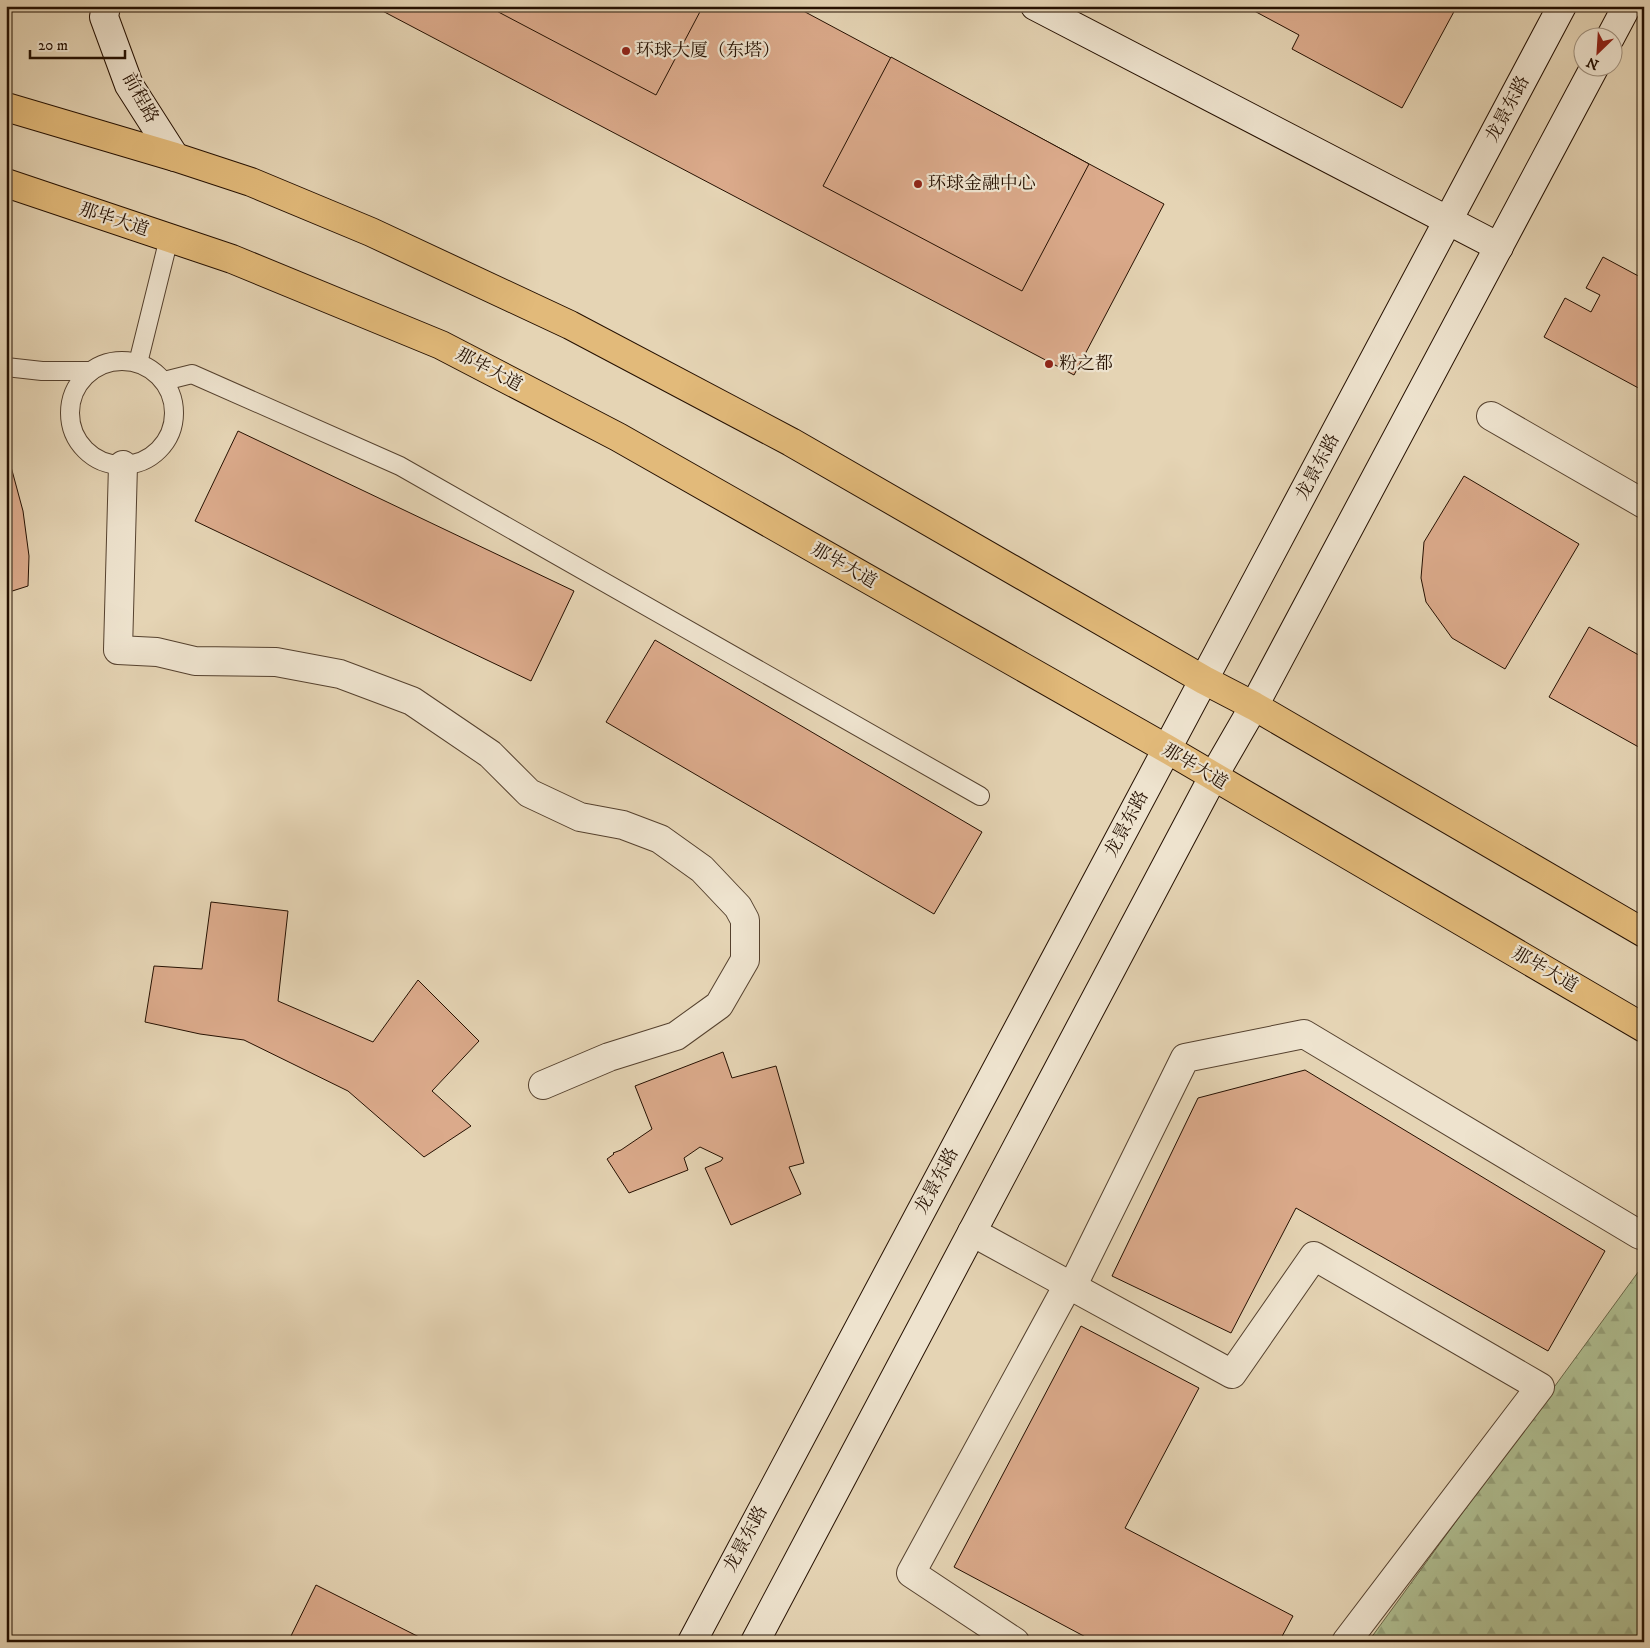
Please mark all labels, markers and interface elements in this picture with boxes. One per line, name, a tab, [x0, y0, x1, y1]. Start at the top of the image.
scale bar	[30, 28, 125, 60]
north arrow	[1572, 28, 1622, 78]
text: 20 m	[38, 36, 68, 55]
place label: 环球大厦（东塔）	[636, 40, 780, 62]
marker: 环球大厦（东塔）	[620, 45, 632, 57]
text: N	[1583, 52, 1602, 73]
street label: 前程路	[117, 69, 163, 127]
street label: 龙景东路	[1481, 72, 1535, 146]
place label: 环球金融中心	[928, 173, 1036, 195]
marker: 环球金融中心	[912, 178, 924, 190]
street label: 那毕大道	[76, 198, 152, 242]
street label: 那毕大道	[452, 343, 526, 397]
place label: 粉之都	[1059, 353, 1113, 375]
marker: 粉之都	[1043, 358, 1055, 370]
street label: 龙景东路	[1291, 430, 1345, 504]
street label: 那毕大道	[807, 538, 881, 594]
street label: 那毕大道	[1158, 739, 1232, 795]
street label: 龙景东路	[1100, 787, 1154, 861]
street label: 那毕大道	[1508, 942, 1582, 998]
street label: 龙景东路	[910, 1144, 964, 1218]
street label: 龙景东路	[719, 1502, 773, 1576]

